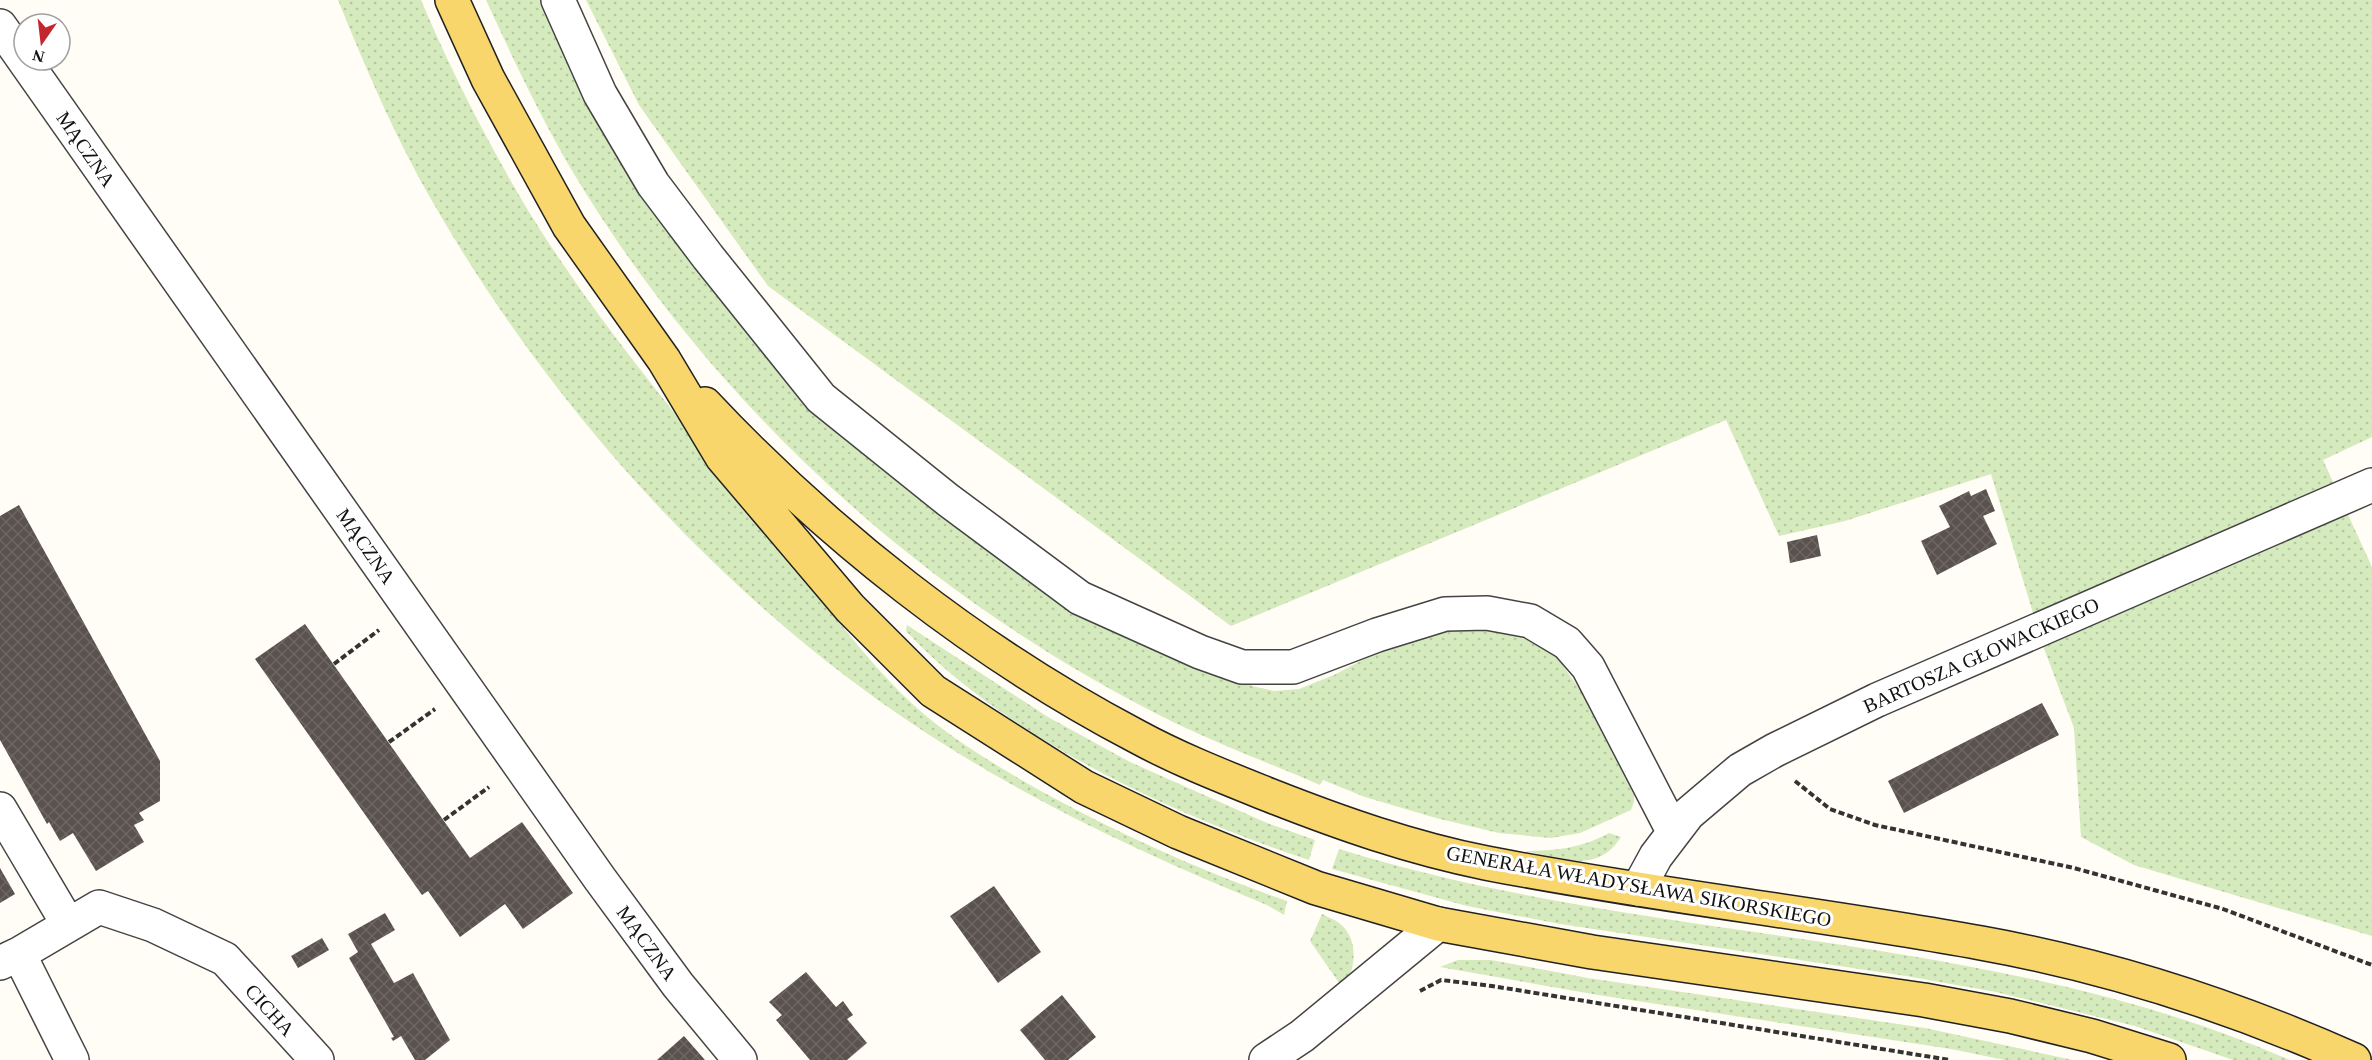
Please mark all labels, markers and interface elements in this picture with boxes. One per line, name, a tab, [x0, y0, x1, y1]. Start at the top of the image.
north arrow	[12, 12, 72, 72]
text: N	[30, 46, 46, 66]
street label: MĄCZNA	[51, 107, 120, 192]
street label: MĄCZNA	[331, 504, 400, 589]
street label: BARTOSZA GŁOWACKIEGO	[1860, 593, 2102, 717]
street label: GENERAŁA WŁADYSŁAWA SIKORSKIEGO	[1445, 841, 1833, 931]
street label: MĄCZNA	[612, 901, 682, 986]
street label: CICHA	[241, 980, 299, 1041]

